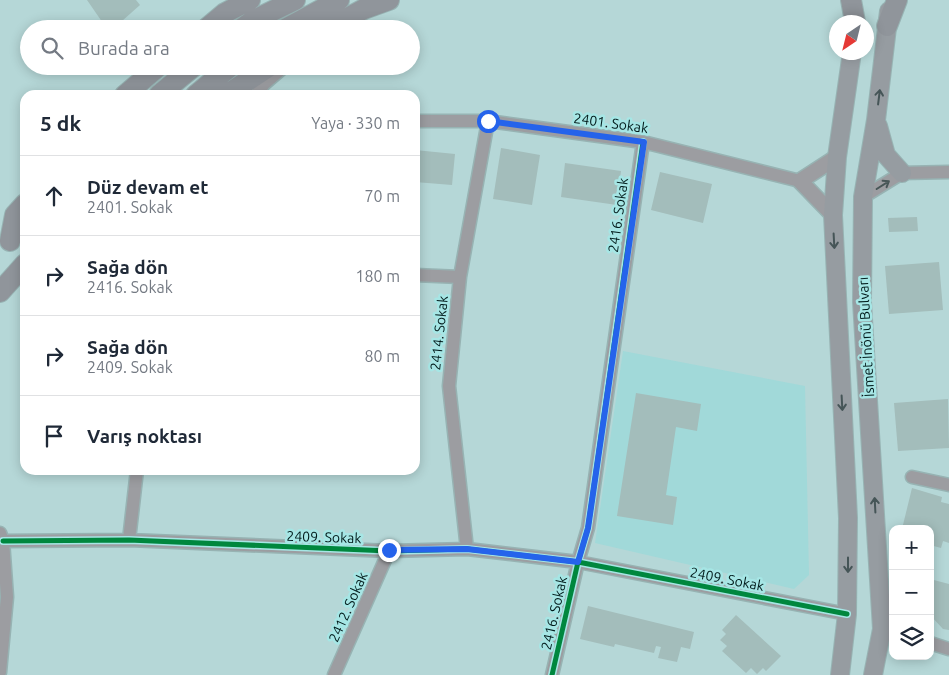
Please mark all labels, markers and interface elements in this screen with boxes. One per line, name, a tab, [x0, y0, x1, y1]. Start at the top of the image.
north arrow	[829, 15, 874, 60]
search box	[20, 20, 420, 75]
icon: search	[38, 34, 66, 62]
text: Burada ara	[78, 37, 170, 59]
one-way arrow	[874, 89, 884, 105]
route start	[477, 110, 500, 133]
street label: 2401. Sokak	[573, 110, 649, 136]
text: 5 dk	[40, 111, 81, 135]
text: Yaya · 330 m	[311, 114, 400, 132]
text: Düz devam et	[87, 176, 208, 198]
street label: 2416. Sokak	[605, 177, 631, 253]
one-way arrow	[876, 180, 890, 190]
icon: ahead	[40, 182, 68, 210]
text: 70 m	[364, 187, 400, 205]
text: 2401. Sokak	[87, 198, 173, 216]
one-way arrow	[829, 232, 838, 248]
text: Sağa dön	[87, 256, 168, 278]
icon: right	[40, 262, 68, 290]
text: 180 m	[355, 267, 400, 285]
street label: İsmet İnönü Bulvarı	[855, 276, 877, 398]
text: 2416. Sokak	[87, 278, 173, 296]
street label: 2414. Sokak	[427, 295, 451, 371]
text: Sağa dön	[87, 336, 168, 358]
icon: right	[40, 342, 68, 370]
text: 80 m	[364, 347, 400, 365]
text: 2409. Sokak	[87, 358, 173, 376]
one-way arrow	[837, 395, 846, 411]
icon: arrive	[40, 422, 68, 450]
text: Varış noktası	[87, 425, 202, 447]
one-way arrow	[870, 497, 879, 513]
map controls	[889, 525, 934, 660]
button: +	[889, 525, 934, 570]
street label: 2409. Sokak	[286, 528, 362, 546]
route end	[378, 539, 401, 562]
one-way arrow	[843, 556, 853, 573]
street label: 2409. Sokak	[689, 564, 765, 594]
street label: 2412. Sokak	[325, 569, 371, 645]
button: −	[889, 570, 934, 615]
street label: 2416. Sokak	[538, 575, 570, 651]
button: layers	[889, 615, 934, 660]

